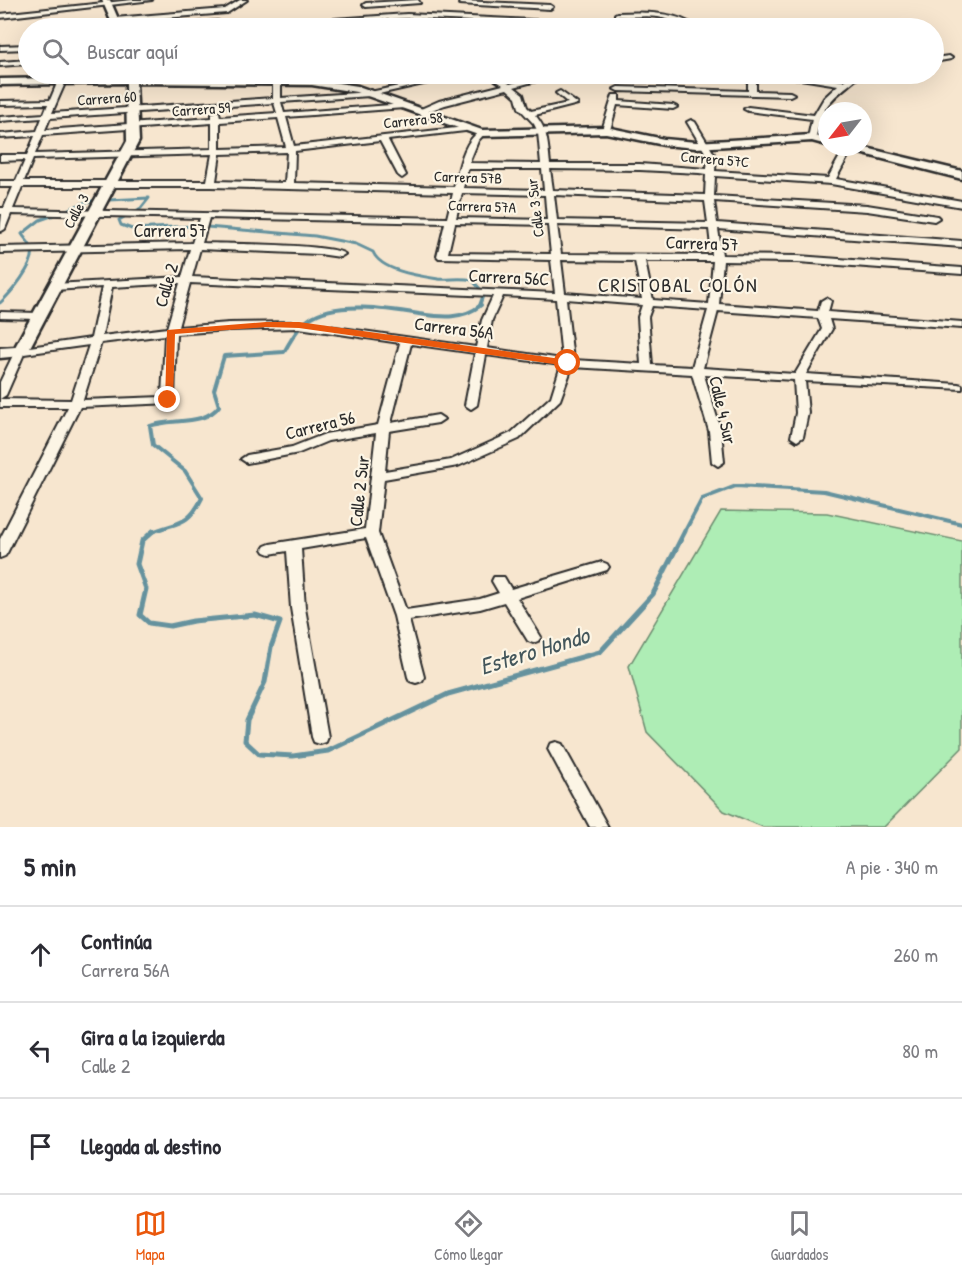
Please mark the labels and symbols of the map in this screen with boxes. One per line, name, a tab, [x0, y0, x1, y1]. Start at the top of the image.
street label: Carrera 60	[77, 85, 138, 111]
street label: Carrera 59	[171, 96, 231, 122]
north arrow	[818, 102, 872, 156]
street label: Carrera 58	[382, 106, 444, 134]
street label: Carrera 57C	[680, 146, 750, 172]
street label: Carrera 57B	[434, 165, 502, 189]
street label: Calle 3 Sur	[521, 177, 549, 238]
street label: Calle 3	[58, 190, 94, 232]
street label: Carrera 57A	[448, 194, 517, 218]
street label: Carrera 57	[134, 218, 206, 243]
street label: Carrera 57	[665, 229, 739, 257]
street label: Calle 2	[148, 260, 184, 310]
street label: Carrera 56C	[468, 262, 550, 292]
district label: CRISTOBAL COLÓN	[598, 271, 758, 298]
street label: Carrera 56A	[413, 311, 495, 345]
route start	[554, 349, 580, 375]
street label: Calle 4 Sur	[703, 373, 743, 447]
route end	[154, 386, 180, 412]
street label: Carrera 56	[283, 404, 357, 446]
street label: Calle 2 Sur	[343, 454, 375, 528]
water label: Estero Hondo	[475, 618, 595, 682]

